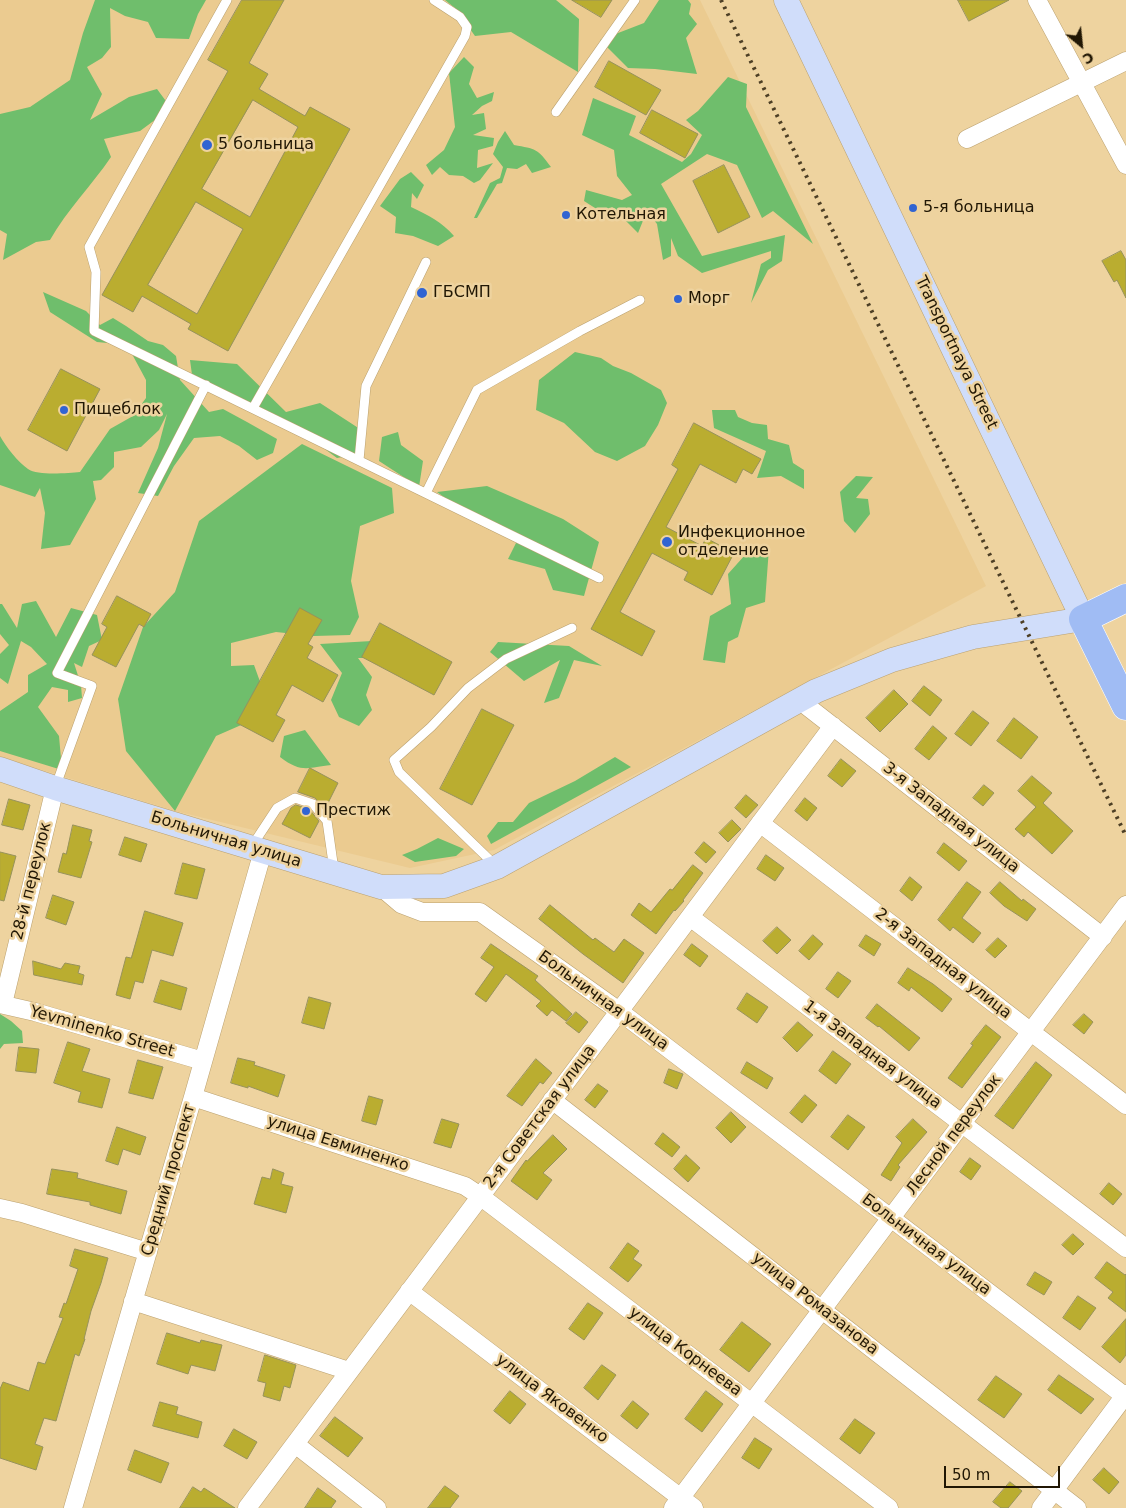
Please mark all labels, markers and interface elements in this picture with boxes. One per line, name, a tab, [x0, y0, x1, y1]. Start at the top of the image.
north arrow	[1056, 20, 1106, 70]
text: С	[1080, 49, 1096, 68]
place label: 5 больница	[218, 135, 314, 155]
marker: 5 больница	[200, 138, 214, 152]
place label: 5-я больница	[923, 198, 1035, 218]
marker: 5-я больница	[907, 202, 919, 214]
place label: Котельная	[576, 205, 666, 225]
marker: Котельная	[560, 209, 572, 221]
street label: Transportnaya Street	[911, 273, 1001, 433]
place label: ГБСМП	[433, 283, 491, 303]
marker: ГБСМП	[415, 286, 429, 300]
place label: Морг	[688, 289, 730, 309]
marker: Морг	[672, 293, 684, 305]
place label: Пищеблок	[74, 400, 161, 420]
marker: Пищеблок	[58, 404, 70, 416]
place label: Инфекционное отделение	[678, 523, 805, 561]
marker: Инфекционное отделение	[660, 535, 674, 549]
street label: 3-я Западная улица	[879, 759, 1023, 877]
place label: Престиж	[316, 801, 391, 821]
marker: Престиж	[300, 805, 312, 817]
street label: Больничная улица	[148, 808, 304, 872]
street label: 28-й переулок	[8, 820, 56, 942]
street label: 2-я Западная улица	[871, 905, 1015, 1023]
street label: Больничная улица	[534, 947, 672, 1055]
street label: 1-я Западная улица	[799, 997, 945, 1113]
street label: Yevminenko Street	[28, 1002, 176, 1062]
street label: 2-я Советская улица	[480, 1042, 600, 1192]
street label: Лесной переулок	[902, 1071, 1006, 1199]
street label: Средний проспект	[138, 1102, 200, 1258]
street label: улица Евминенко	[265, 1112, 411, 1176]
street label: Больничная улица	[858, 1190, 994, 1300]
street label: улица Ромазанова	[748, 1249, 882, 1359]
street label: улица Корнеева	[625, 1303, 745, 1401]
street label: улица Яковенко	[492, 1351, 612, 1447]
scale bar	[946, 1456, 1062, 1488]
text: 50 m	[952, 1466, 990, 1484]

